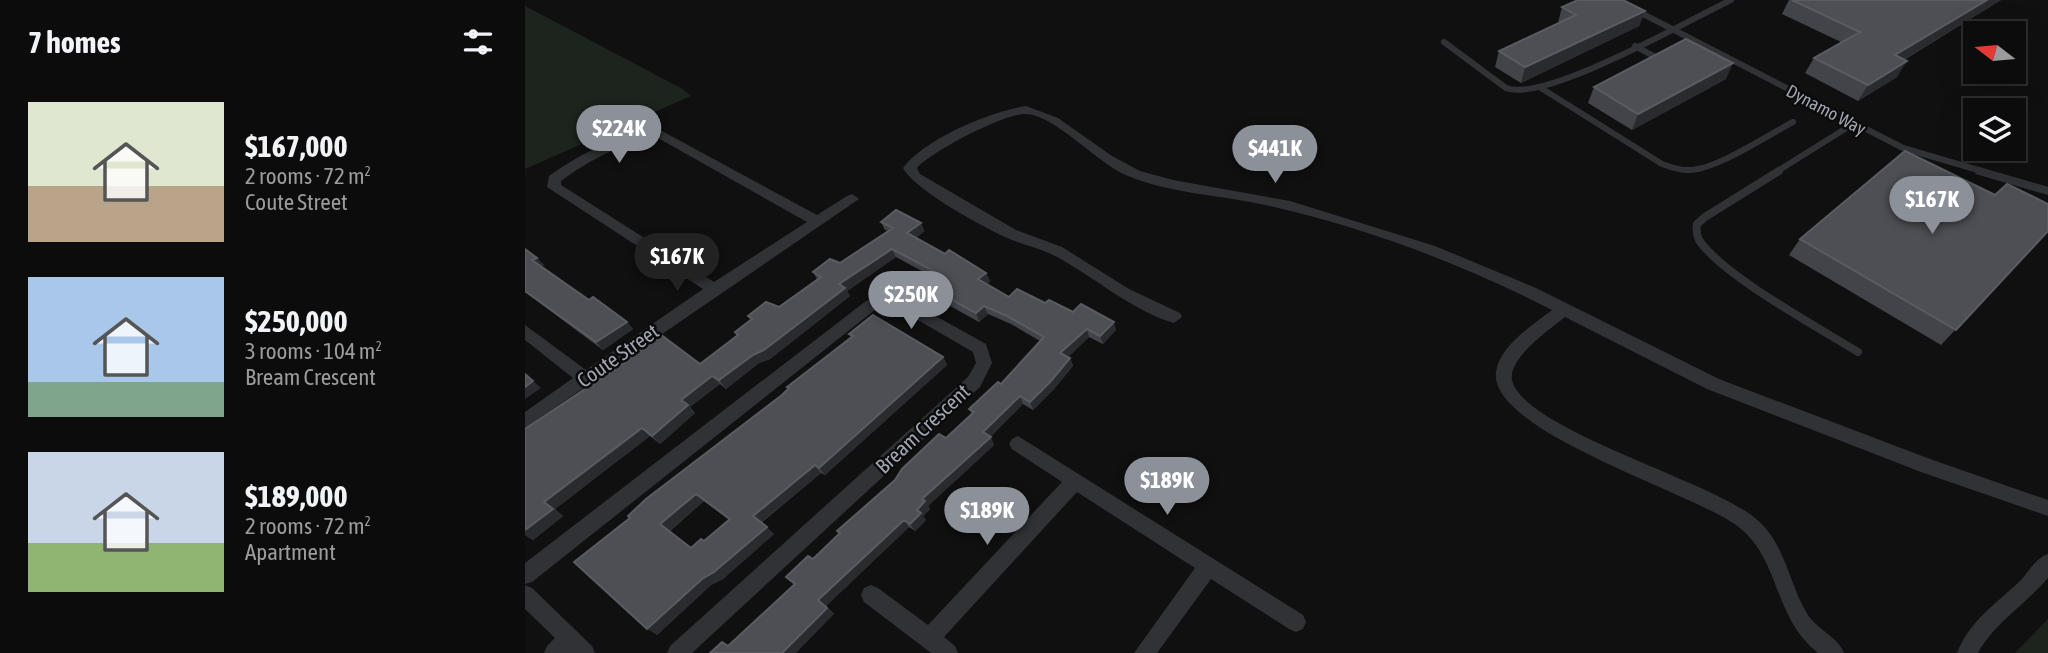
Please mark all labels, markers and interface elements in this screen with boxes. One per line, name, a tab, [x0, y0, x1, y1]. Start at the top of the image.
north arrow	[1963, 21, 2027, 84]
map controls	[1963, 21, 2026, 161]
icon: filters	[459, 23, 497, 61]
text: 7 homes	[28, 25, 121, 59]
street label: Dynamo Way	[1783, 80, 1869, 139]
button: layers	[1963, 98, 2026, 161]
pin: $224K	[570, 106, 668, 165]
text: $224K	[592, 115, 646, 141]
pin: $441K	[1226, 125, 1324, 185]
text: $167,000	[245, 129, 348, 163]
icon: home	[84, 130, 168, 214]
text: $441K	[1248, 135, 1302, 161]
text: 2 rooms · 72 m²	[245, 163, 371, 189]
pin: $167K	[1883, 176, 1981, 236]
text: $167K	[1905, 186, 1959, 212]
text: Coute Street	[245, 189, 348, 215]
pin: $167K	[628, 233, 726, 293]
text: $167K	[650, 243, 704, 269]
pin: $250K	[862, 272, 960, 331]
text: $250K	[884, 281, 938, 307]
text: $250,000	[245, 304, 348, 338]
icon: home	[84, 305, 168, 389]
street label: Coute Street	[572, 318, 663, 392]
text: 3 rooms · 104 m²	[245, 338, 382, 364]
text: Bream Crescent	[245, 364, 376, 390]
street label: Bream Crescent	[870, 379, 974, 478]
pin: $189K	[1118, 458, 1216, 517]
text: $189K	[1140, 467, 1194, 493]
text: $189,000	[245, 479, 348, 513]
icon: home	[84, 480, 168, 564]
pin: $189K	[938, 488, 1036, 547]
text: $189K	[960, 497, 1014, 523]
text: 2 rooms · 72 m²	[245, 513, 371, 539]
text: Apartment	[245, 539, 336, 565]

